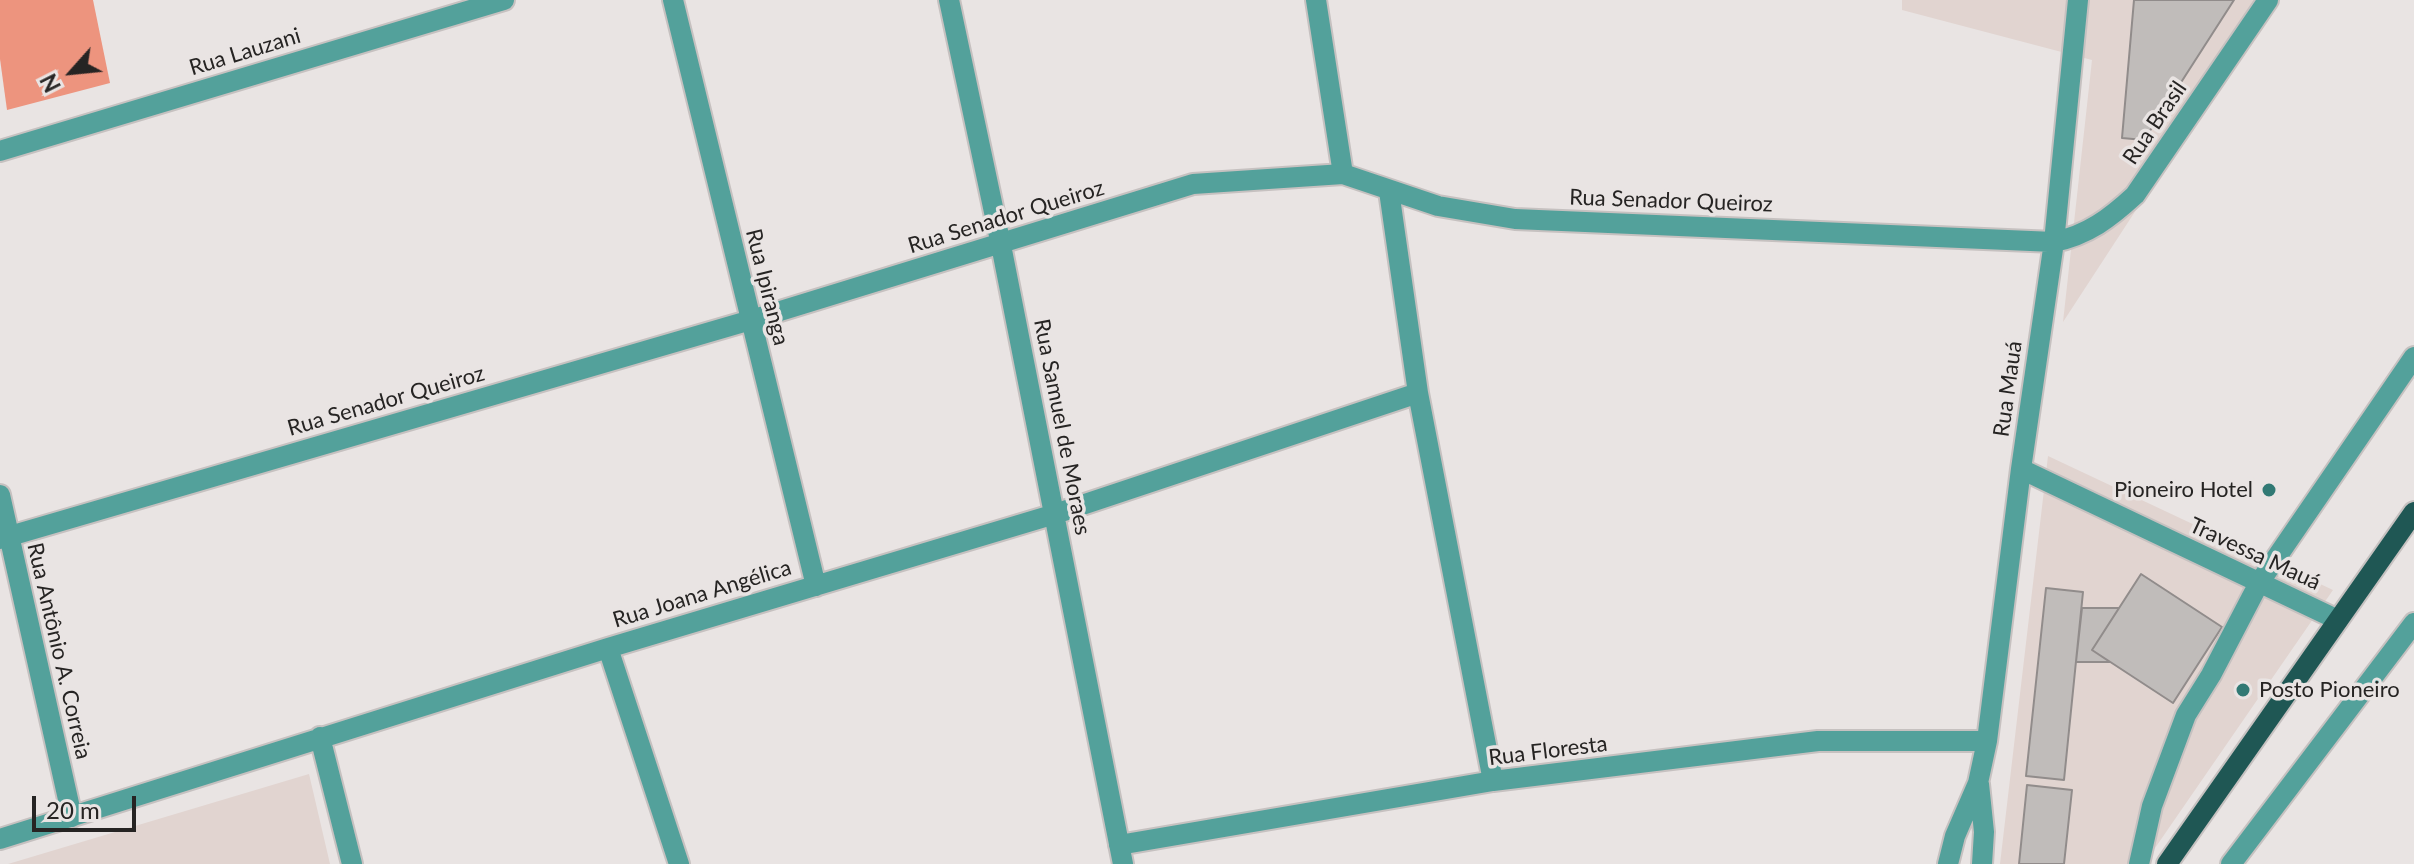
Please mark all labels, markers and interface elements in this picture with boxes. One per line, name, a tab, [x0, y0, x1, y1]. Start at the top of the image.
street label: Rua Lauzani	[186, 23, 304, 81]
north arrow	[32, 32, 112, 112]
text: N	[34, 69, 66, 97]
street label: Rua Brasil	[2118, 76, 2192, 170]
street label: Rua Senador Queiroz	[905, 175, 1107, 259]
street label: Rua Senador Queiroz	[1569, 184, 1773, 218]
street label: Rua Ipiranga	[740, 226, 794, 348]
street label: Rua Samuel de Moraes	[1028, 317, 1096, 537]
street label: Rua Mauá	[1988, 339, 2028, 439]
street label: Rua Senador Queiroz	[284, 360, 488, 442]
place label: Pioneiro Hotel	[2114, 477, 2253, 503]
marker: Pioneiro Hotel	[2260, 481, 2278, 499]
street label: Travessa Mauá	[2185, 512, 2325, 596]
street label: Rua Antônio A. Correia	[21, 540, 97, 762]
street label: Rua Joana Angélica	[610, 554, 794, 634]
place label: Posto Pioneiro	[2259, 677, 2400, 703]
marker: Posto Pioneiro	[2234, 681, 2252, 699]
street label: Rua Floresta	[1487, 731, 1609, 771]
scale bar	[36, 780, 140, 830]
text: 20 m	[46, 795, 100, 824]

